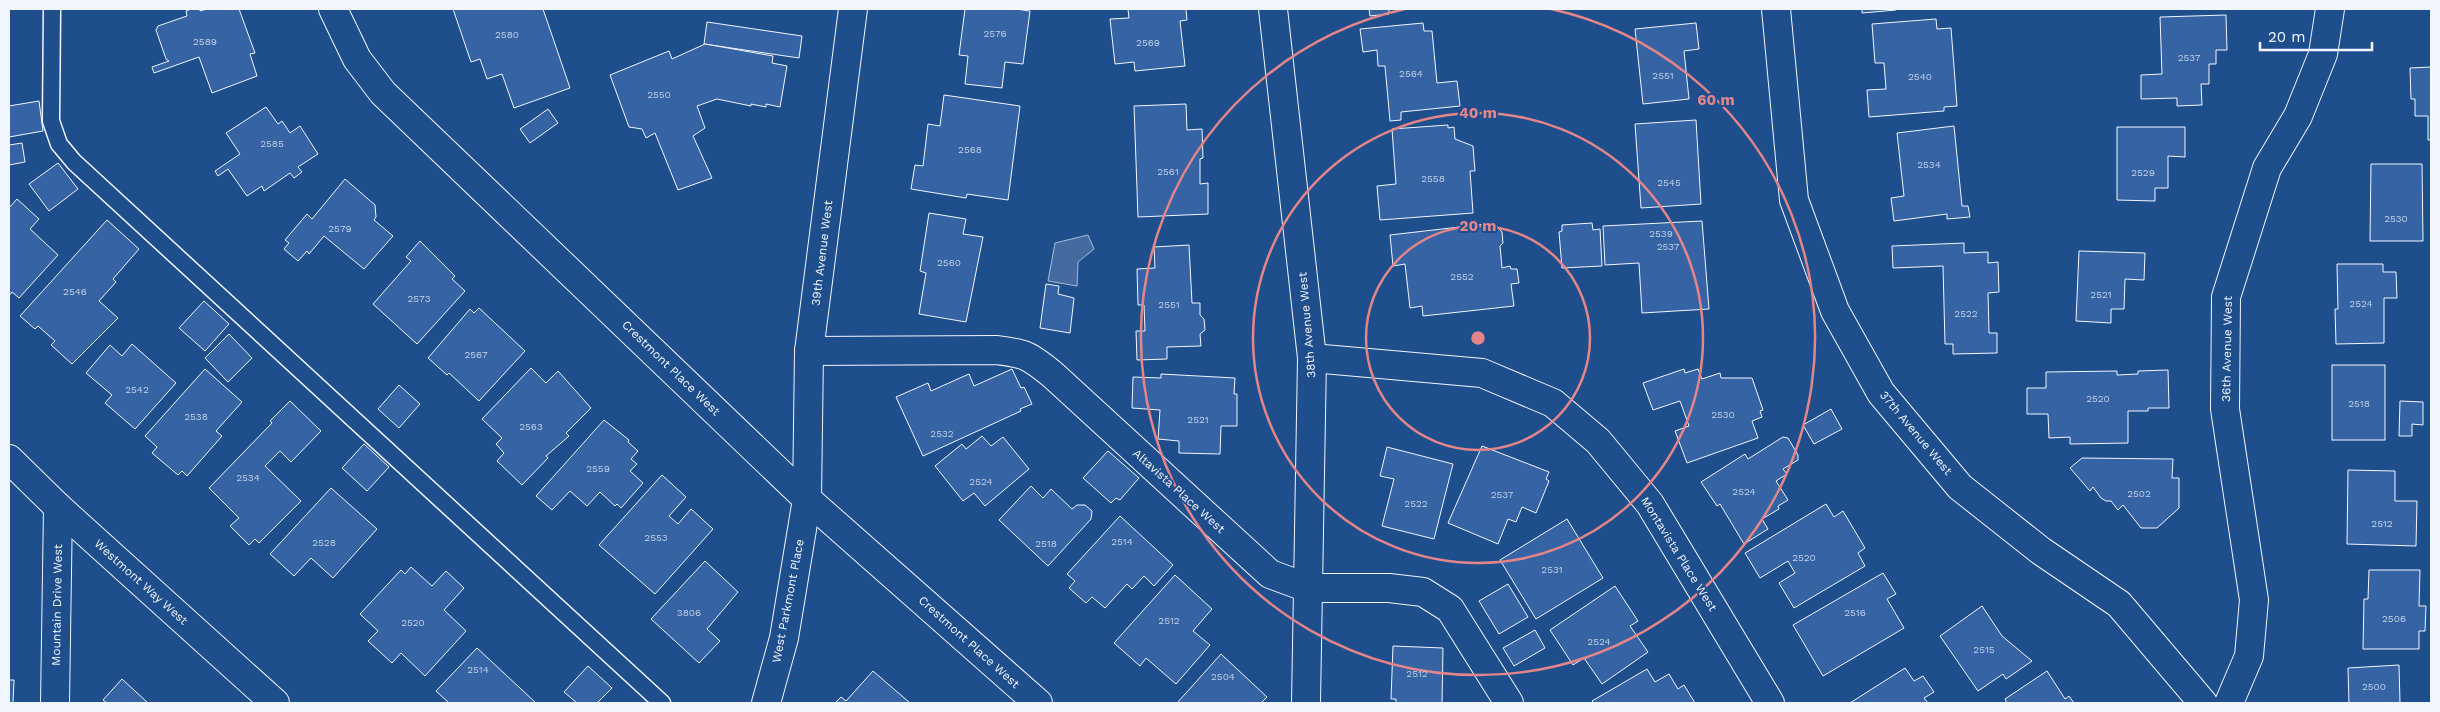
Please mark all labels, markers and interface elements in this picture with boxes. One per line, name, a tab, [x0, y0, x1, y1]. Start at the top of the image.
scale bar	[2260, 20, 2372, 52]
house number: 2576	[983, 28, 1007, 39]
text: 20 m	[2268, 28, 2306, 46]
house number: 2580	[495, 29, 519, 40]
house number: 2589	[193, 36, 217, 47]
house number: 2569	[1136, 37, 1160, 48]
house number: 2537	[2178, 52, 2201, 63]
house number: 2564	[1399, 68, 1423, 79]
house number: 2551	[1652, 70, 1674, 81]
house number: 2540	[1908, 71, 1932, 82]
house number: 2550	[647, 89, 671, 100]
text: 60 m	[1697, 91, 1735, 109]
text: 40 m	[1459, 104, 1497, 122]
house number: 2585	[260, 138, 284, 149]
house number: 2568	[958, 144, 982, 155]
house number: 2534	[1917, 159, 1941, 170]
house number: 2561	[1157, 166, 1179, 177]
house number: 2529	[2131, 167, 2155, 178]
house number: 2558	[1421, 173, 1445, 184]
house number: 2545	[1657, 177, 1681, 188]
street label: 39th Avenue West	[809, 199, 835, 307]
house number: 2530	[2384, 213, 2408, 224]
text: 20 m	[1459, 217, 1497, 235]
house number: 2579	[328, 223, 352, 234]
house number: 2539	[1649, 228, 1673, 239]
house number: 2537	[1657, 241, 1680, 252]
house number: 2560	[937, 257, 961, 268]
house number: 2552	[1450, 271, 1474, 282]
street label: 38th Avenue West	[1295, 272, 1319, 378]
house number: 2546	[63, 286, 87, 297]
house number: 2521	[2090, 289, 2112, 300]
house number: 2573	[407, 293, 431, 304]
street label: 36th Avenue West	[2219, 296, 2235, 402]
house number: 2524	[2349, 298, 2373, 309]
house number: 2551	[1158, 299, 1180, 310]
house number: 2522	[1954, 308, 1978, 319]
street label: Crestmont Place West	[619, 317, 723, 419]
centre of rings	[1469, 329, 1487, 347]
house number: 2567	[464, 349, 488, 360]
house number: 2542	[125, 384, 149, 395]
street label: 37th Avenue West	[1877, 388, 1955, 478]
house number: 2520	[2086, 393, 2110, 404]
house number: 2518	[2348, 398, 2370, 409]
house number: 2530	[1711, 409, 1735, 420]
house number: 2538	[184, 411, 208, 422]
house number: 2521	[1187, 414, 1209, 425]
house number: 2563	[519, 421, 543, 432]
house number: 2532	[930, 428, 954, 439]
street label: Altavista Place West	[1130, 446, 1228, 536]
house number: 2559	[586, 463, 610, 474]
house number: 2534	[236, 472, 260, 483]
house number: 2524	[969, 476, 993, 487]
house number: 2524	[1732, 486, 1756, 497]
house number: 2502	[2127, 488, 2151, 499]
house number: 2537	[1491, 489, 1514, 500]
street label: Montavista Place West	[1638, 494, 1720, 614]
house number: 2522	[1404, 498, 1428, 509]
house number: 2512	[2371, 518, 2393, 529]
house number: 2553	[644, 532, 668, 543]
street label: Westmont Way West	[91, 536, 191, 628]
house number: 2514	[1111, 536, 1133, 547]
house number: 2528	[312, 537, 336, 548]
street label: West Parkmont Place	[769, 538, 807, 664]
house number: 2518	[1035, 538, 1057, 549]
street label: Mountain Drive West	[49, 544, 65, 666]
house number: 2520	[1792, 552, 1816, 563]
house number: 2531	[1541, 564, 1563, 575]
street label: Crestmont Place West	[916, 593, 1022, 691]
house number: 3806	[677, 607, 701, 618]
house number: 2516	[1844, 607, 1866, 618]
house number: 2506	[2382, 613, 2406, 624]
house number: 2512	[1158, 615, 1180, 626]
house number: 2520	[401, 617, 425, 628]
house number: 2524	[1587, 636, 1611, 647]
house number: 2515	[1973, 644, 1995, 655]
house number: 2514	[467, 664, 489, 675]
house number: 2512	[1406, 668, 1428, 679]
house number: 2504	[1211, 671, 1235, 682]
house number: 2500	[2362, 681, 2386, 692]

